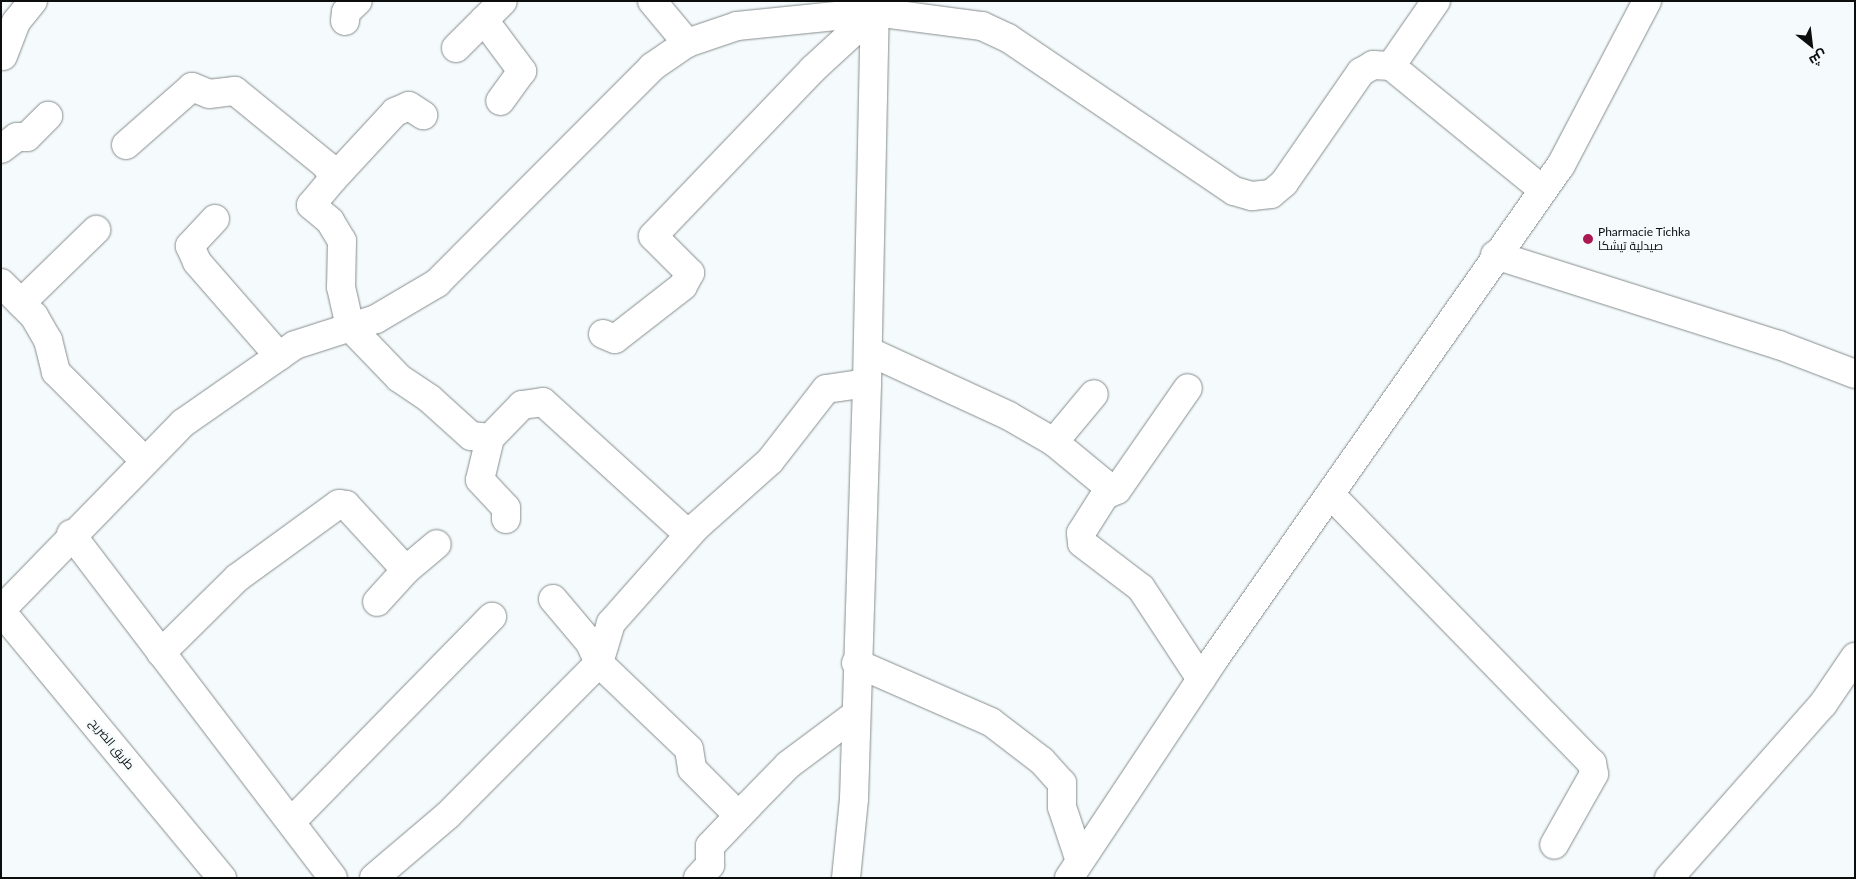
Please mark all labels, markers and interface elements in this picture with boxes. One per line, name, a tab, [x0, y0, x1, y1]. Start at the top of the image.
north arrow	[1786, 20, 1836, 70]
text: ش	[1807, 47, 1830, 70]
place label: Pharmacie Tichka صيدلية تيشكا	[1598, 225, 1690, 253]
marker: Pharmacie Tichka صيدلية تيشكا	[1582, 233, 1594, 245]
street label: طريق الضريح	[87, 716, 137, 772]

